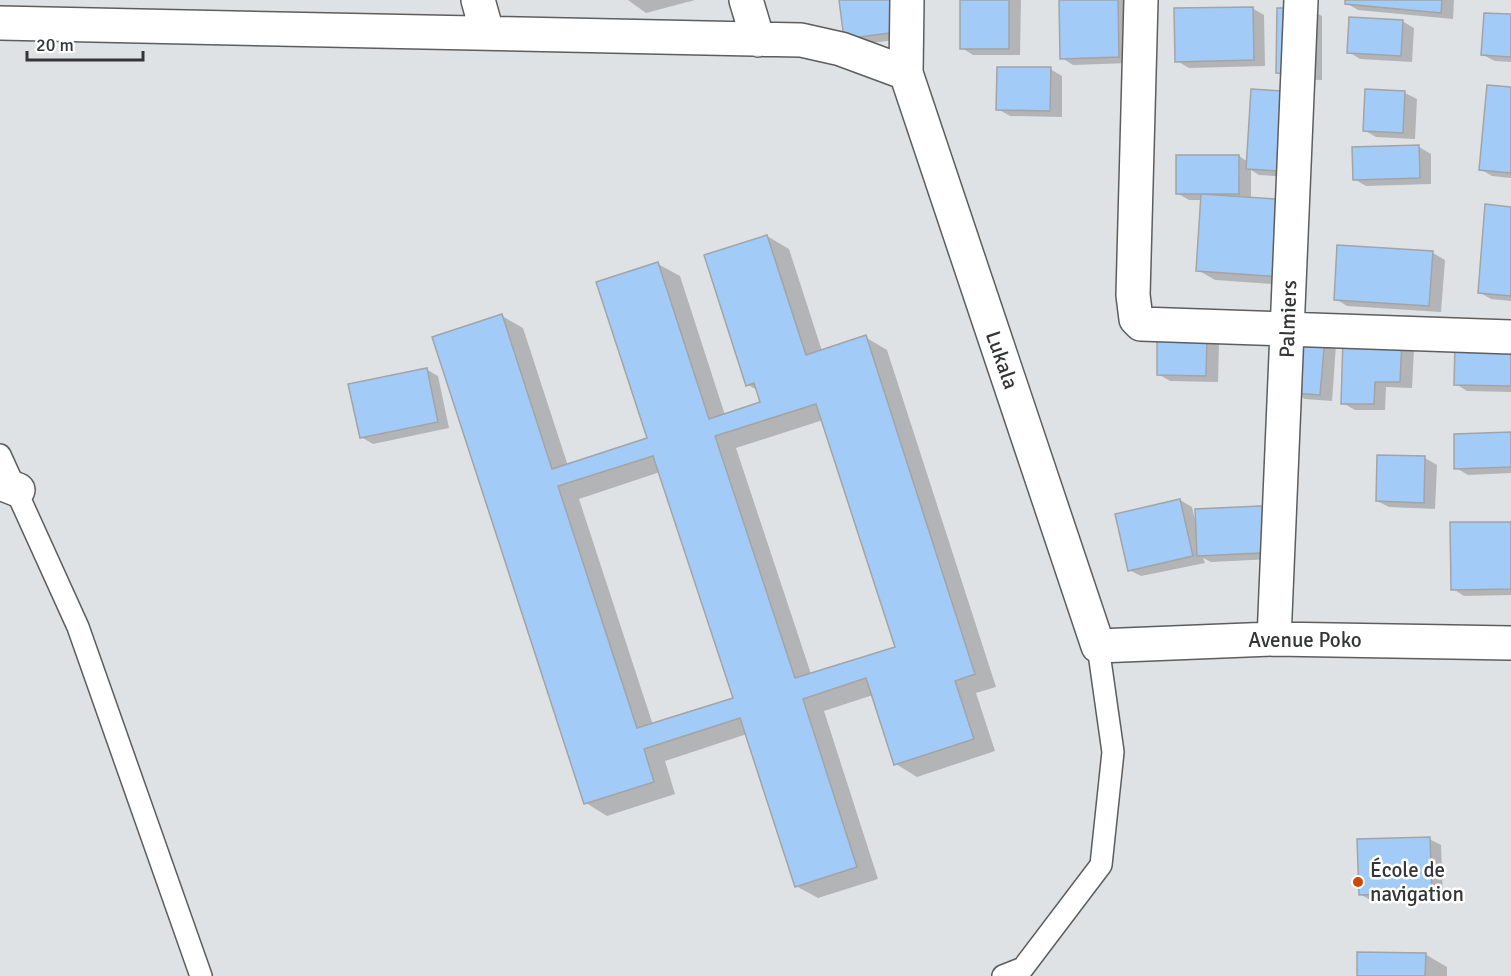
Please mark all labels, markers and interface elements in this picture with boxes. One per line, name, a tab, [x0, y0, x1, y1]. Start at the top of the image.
scale bar	[27, 24, 142, 62]
text: 20 m	[36, 34, 74, 56]
street label: Palmiers	[1274, 280, 1302, 358]
street label: Lukala	[980, 327, 1024, 393]
street label: Avenue Poko	[1248, 627, 1362, 653]
place label: École de navigation	[1370, 857, 1464, 907]
marker: École de navigation	[1351, 875, 1365, 889]

